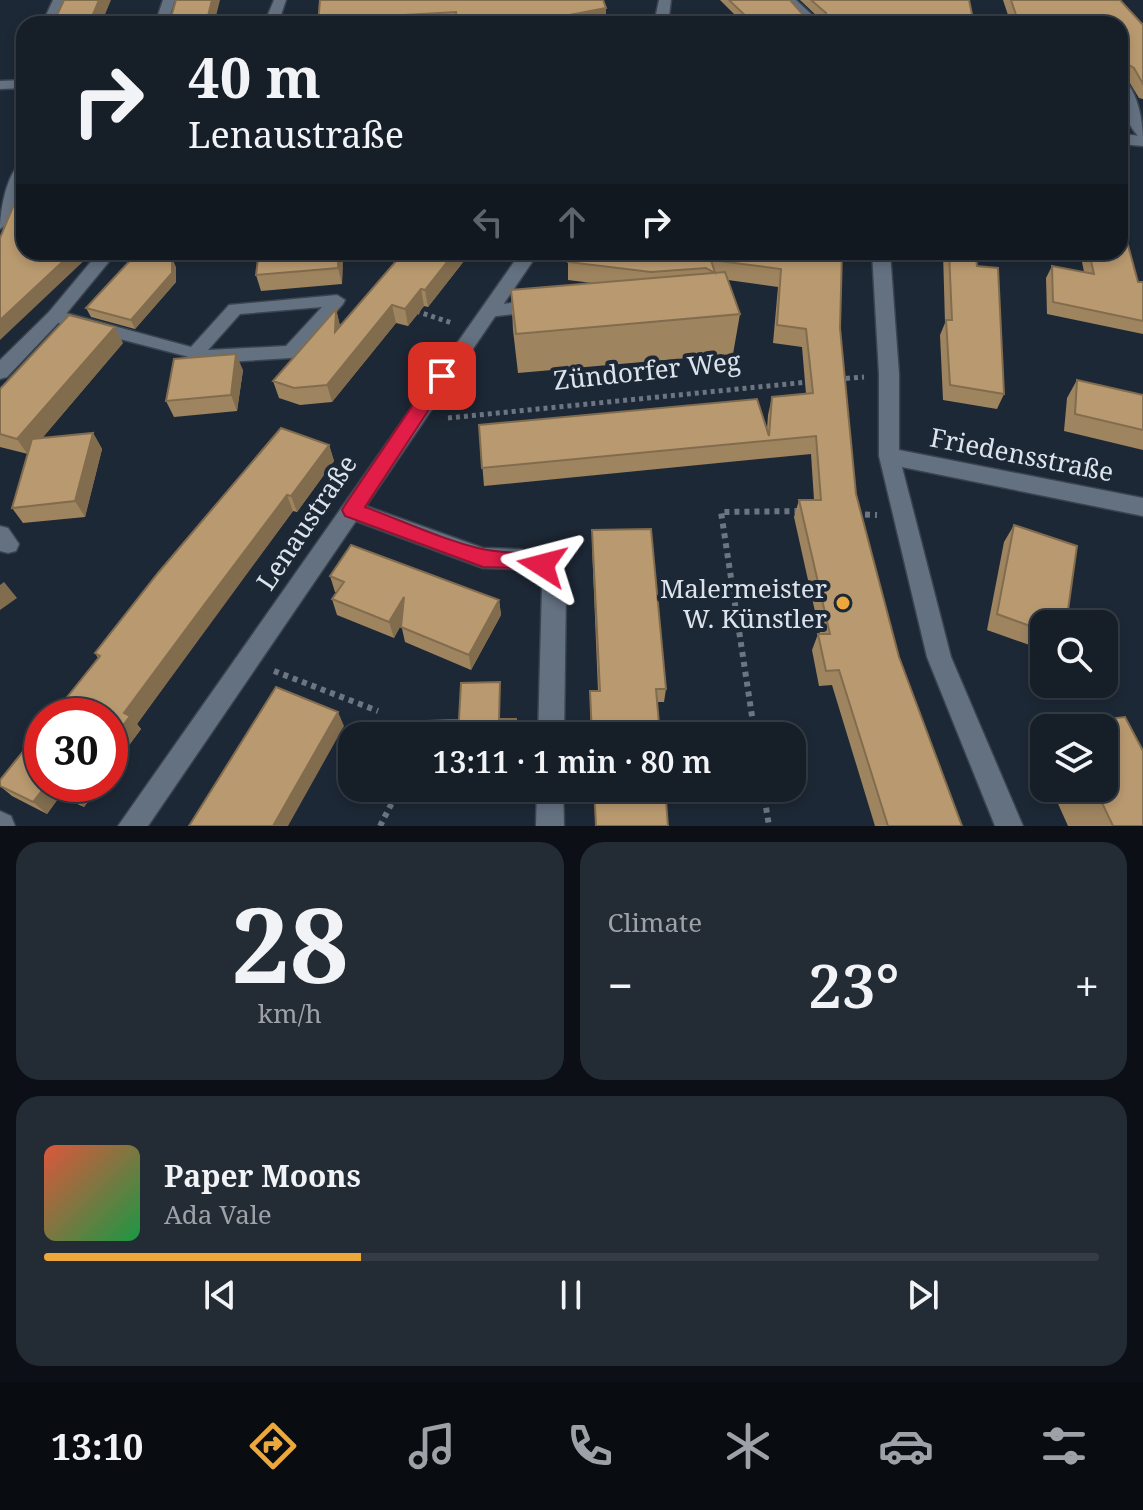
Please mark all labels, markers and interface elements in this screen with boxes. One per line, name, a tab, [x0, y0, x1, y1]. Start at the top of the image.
text: 40 m	[188, 38, 321, 114]
icon: right	[56, 48, 160, 152]
text: Lenaustraße	[188, 110, 404, 159]
icon: left	[466, 200, 510, 244]
icon: ahead	[550, 200, 594, 244]
icon: right	[634, 200, 678, 244]
pin	[408, 342, 476, 410]
street label: Zündorfer Weg	[552, 342, 742, 398]
icon: arrive	[420, 354, 464, 398]
street label: Friedensstraße	[927, 419, 1117, 489]
street label: Lenaustraße	[247, 447, 365, 597]
position arrow	[500, 523, 584, 607]
place label: Malermeister W. Künstler	[660, 570, 827, 636]
marker: Malermeister W. Künstler	[834, 594, 852, 612]
map controls	[1030, 610, 1118, 802]
button: search	[1030, 610, 1118, 698]
speed limit sign: 30	[24, 698, 128, 802]
button: layers	[1030, 714, 1118, 802]
text: 13:11 · 1 min · 80 m	[433, 741, 711, 782]
text: 28	[231, 872, 349, 1013]
text: Climate	[608, 904, 702, 940]
text: 23°	[808, 944, 899, 1026]
text: −	[608, 955, 633, 1015]
text: +	[1074, 955, 1099, 1015]
text: km/h	[258, 995, 322, 1031]
text: Paper Moons	[164, 1155, 361, 1196]
text: Ada Vale	[164, 1196, 272, 1232]
icon: previous	[198, 1273, 242, 1317]
icon: pause	[549, 1273, 593, 1317]
icon: next	[901, 1273, 945, 1317]
icon: directions	[245, 1418, 301, 1474]
icon: music	[404, 1418, 460, 1474]
icon: phone	[562, 1418, 618, 1474]
icon: climate	[720, 1418, 776, 1474]
icon: car	[878, 1418, 934, 1474]
icon: filters	[1036, 1418, 1092, 1474]
text: 13:10	[51, 1422, 143, 1471]

